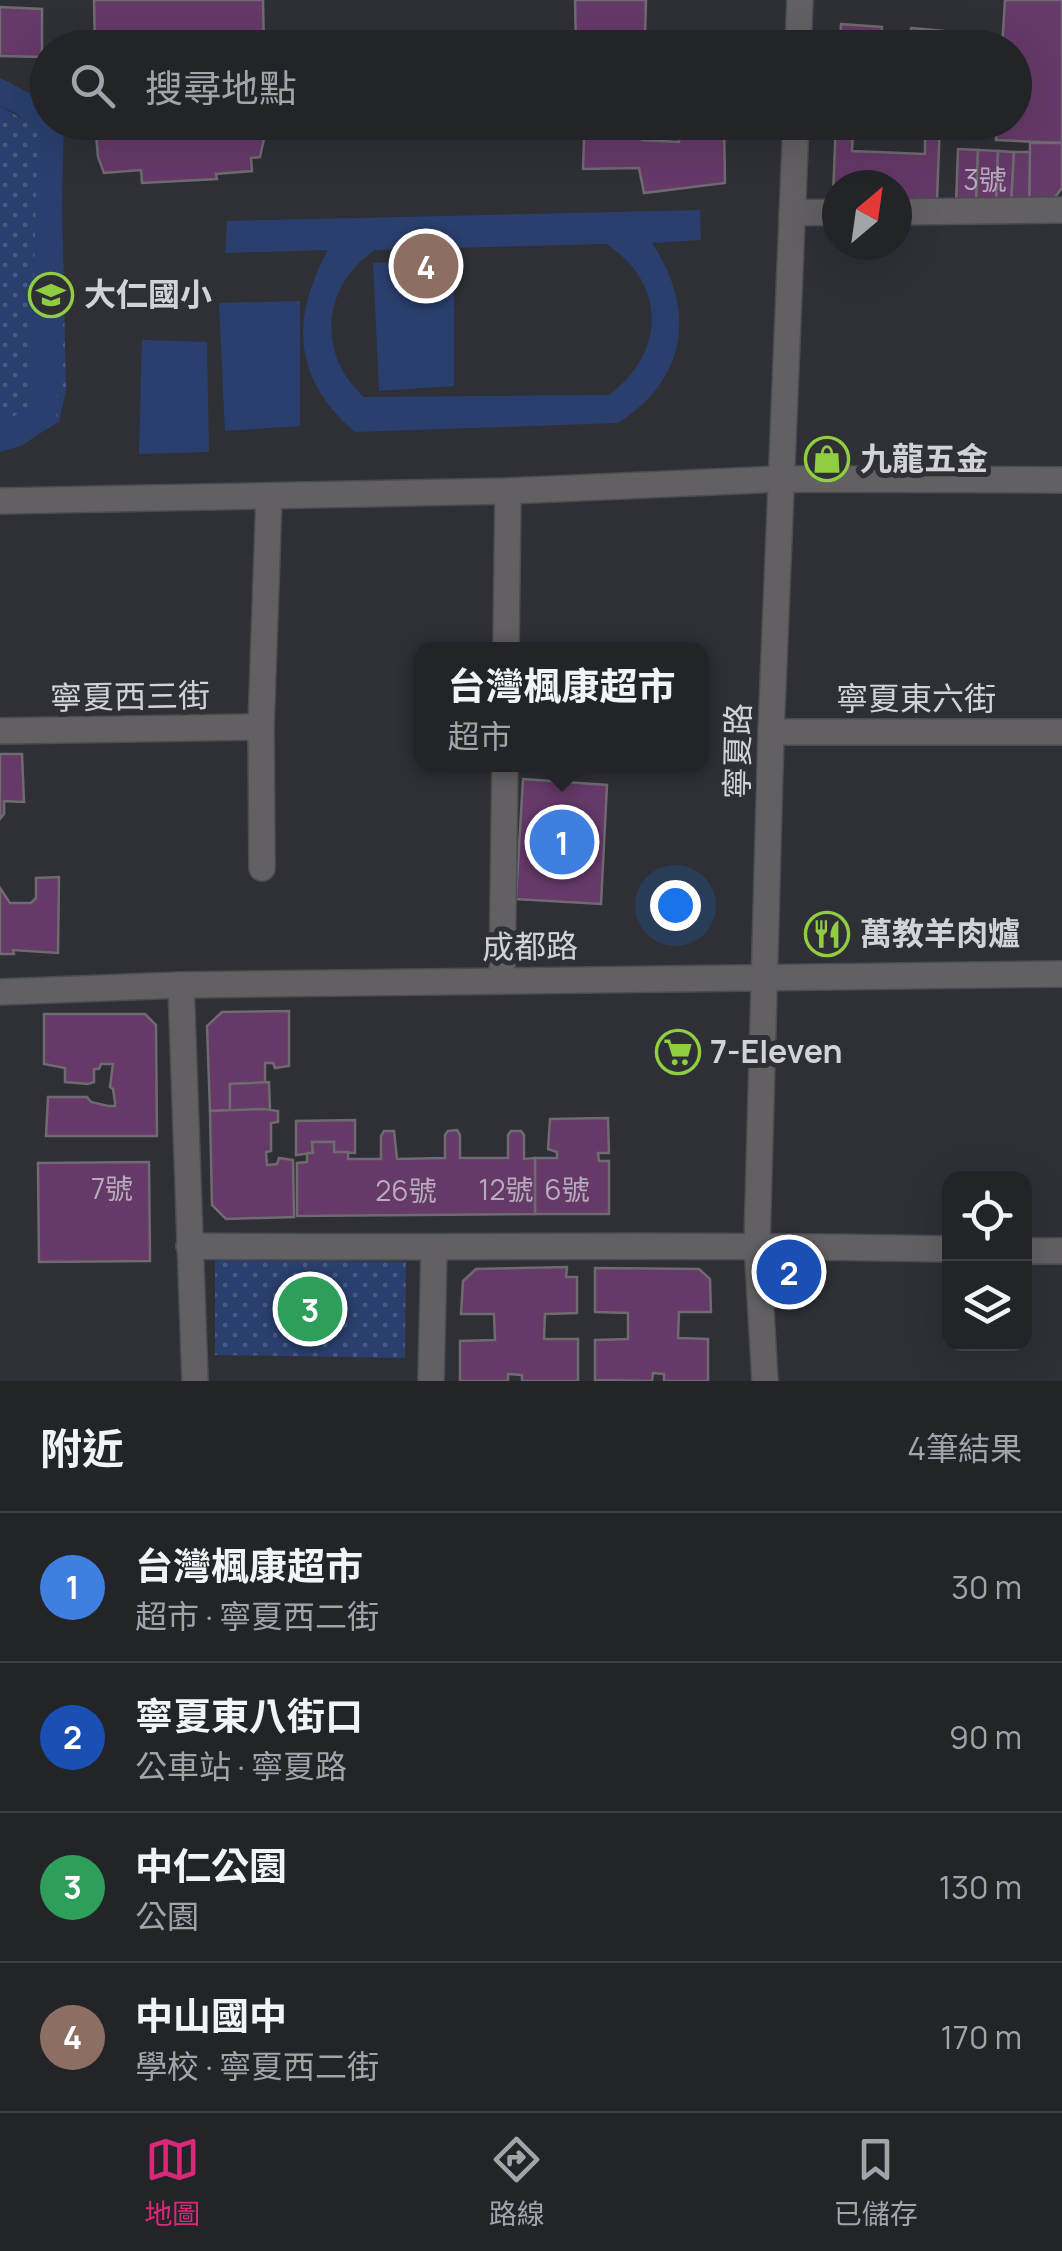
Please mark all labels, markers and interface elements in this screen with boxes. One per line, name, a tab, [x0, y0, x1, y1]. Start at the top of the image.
search box	[30, 30, 1032, 140]
icon: search	[65, 58, 120, 113]
text: 搜尋地點	[145, 61, 297, 113]
house number: 3號	[963, 160, 1007, 198]
north arrow	[822, 170, 912, 260]
pin: 4	[394, 228, 458, 304]
school or university icon: 大仁國小	[28, 272, 74, 318]
place label: 大仁國小	[84, 272, 212, 316]
shop icon: 九龍五金	[804, 436, 850, 482]
place label: 九龍五金	[860, 436, 988, 480]
popup	[414, 642, 709, 772]
text: 台灣楓康超市	[447, 659, 676, 711]
street label: 寧夏西三街	[50, 673, 210, 719]
street label: 寧夏東六街	[836, 676, 996, 720]
street label: 寧夏路	[714, 703, 760, 799]
text: 超市	[447, 714, 512, 758]
pin: 1	[530, 804, 594, 880]
your location	[650, 880, 701, 931]
restaurant icon: 萬教羊肉爐	[804, 911, 850, 957]
place label: 萬教羊肉爐	[860, 911, 1020, 955]
street label: 成都路	[482, 923, 578, 969]
supermarket icon: 7-Eleven	[655, 1029, 701, 1075]
place label: 7-Eleven	[710, 1029, 843, 1073]
house number: 7號	[91, 1169, 133, 1207]
house number: 12號	[479, 1170, 533, 1208]
house number: 6號	[544, 1170, 590, 1208]
house number: 26號	[375, 1171, 437, 1209]
map controls	[942, 1171, 1032, 1351]
button: locate	[942, 1171, 1032, 1261]
pin: 2	[756, 1234, 822, 1310]
button: layers	[942, 1261, 1032, 1351]
pin: 3	[278, 1272, 342, 1346]
text: 附近	[40, 1419, 124, 1477]
text: 4筆結果	[907, 1426, 1022, 1470]
text: 台灣楓康超市	[135, 1539, 363, 1591]
text: 1	[65, 1565, 80, 1609]
text: 30 m	[951, 1565, 1022, 1609]
text: 超市 · 寧夏西二街	[135, 1594, 379, 1638]
text: 寧夏東八街口	[135, 1689, 363, 1741]
text: 2	[63, 1715, 82, 1759]
text: 90 m	[949, 1715, 1022, 1759]
text: 公車站 · 寧夏路	[135, 1744, 347, 1788]
text: 中仁公園	[135, 1839, 287, 1891]
text: 3	[63, 1865, 82, 1909]
text: 130 m	[939, 1865, 1022, 1909]
text: 公園	[135, 1894, 199, 1938]
text: 中山國中	[135, 1989, 287, 2041]
text: 4	[63, 2015, 82, 2059]
text: 170 m	[940, 2015, 1022, 2059]
text: 學校 · 寧夏西二街	[135, 2044, 379, 2088]
tab: 地圖	[144, 2132, 200, 2232]
tab: 路線	[489, 2132, 545, 2232]
tab: 已儲存	[834, 2132, 918, 2232]

